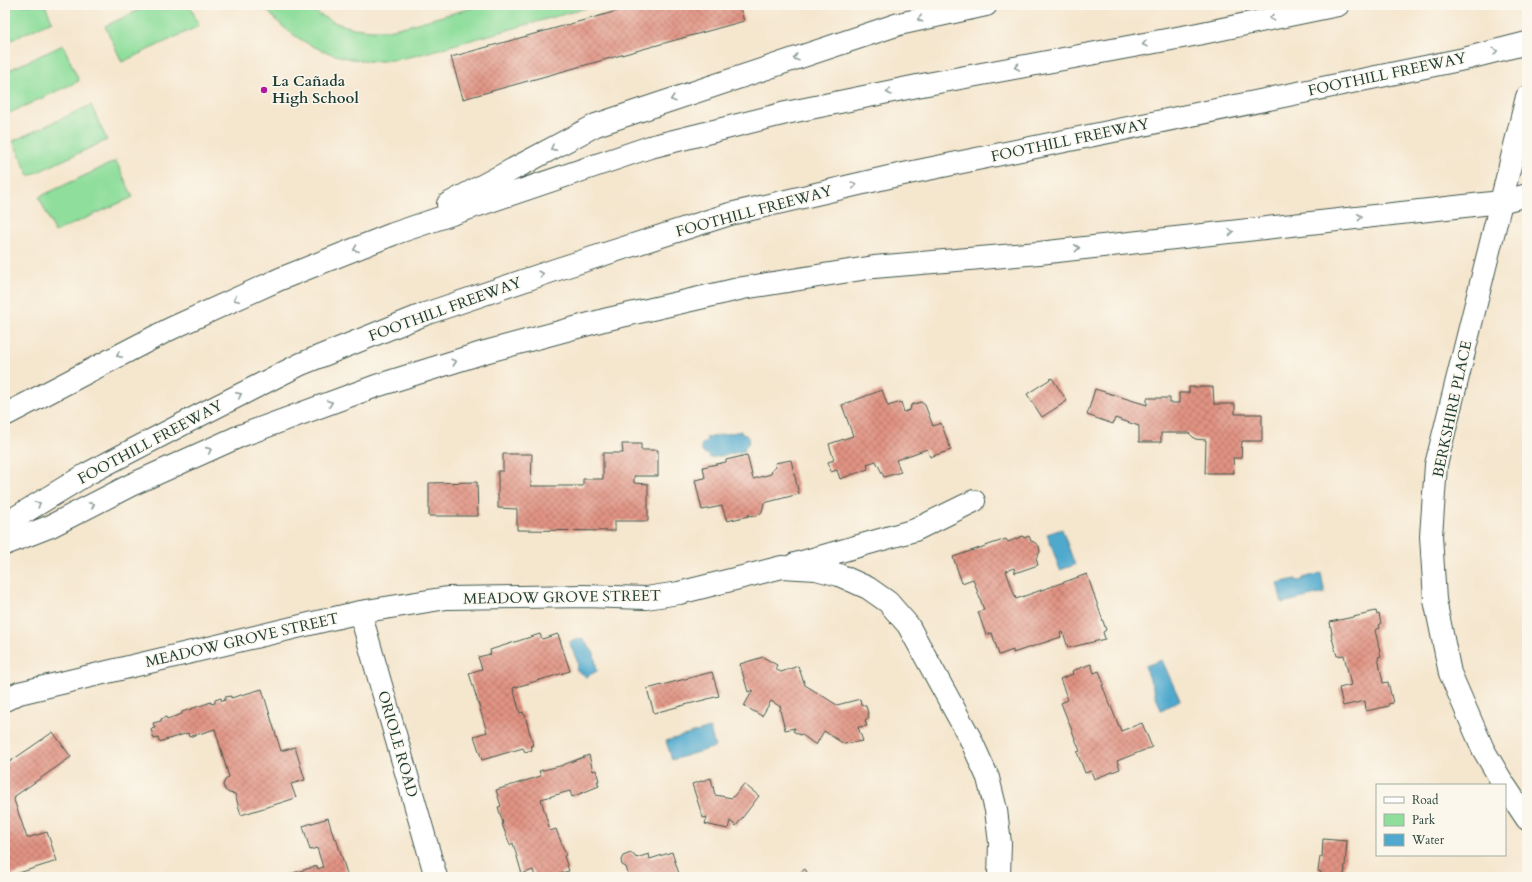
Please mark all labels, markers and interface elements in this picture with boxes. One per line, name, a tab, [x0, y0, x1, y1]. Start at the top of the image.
one-way arrow	[1269, 14, 1275, 22]
one-way arrow	[917, 15, 923, 23]
one-way arrow	[1142, 39, 1148, 47]
street label: FOOTHILL FREEWAY	[1306, 47, 1469, 101]
one-way arrow	[1492, 47, 1499, 56]
one-way arrow	[793, 53, 800, 62]
one-way arrow	[1014, 63, 1020, 71]
place label: La Cañada High School	[272, 71, 359, 108]
marker: La Cañada High School	[259, 85, 269, 95]
one-way arrow	[886, 87, 892, 95]
one-way arrow	[670, 94, 677, 103]
street label: FOOTHILL FREEWAY	[989, 113, 1152, 167]
one-way arrow	[550, 143, 557, 150]
street label: FOOTHILL FREEWAY	[674, 180, 835, 242]
one-way arrow	[851, 182, 857, 190]
one-way arrow	[1357, 213, 1363, 222]
one-way arrow	[1228, 228, 1234, 237]
one-way arrow	[353, 244, 360, 252]
one-way arrow	[1074, 244, 1080, 253]
one-way arrow	[537, 271, 544, 279]
street label: FOOTHILL FREEWAY	[366, 272, 525, 346]
one-way arrow	[233, 294, 241, 302]
street label: BERKSHIRE PLACE	[1428, 339, 1476, 479]
one-way arrow	[116, 350, 124, 358]
one-way arrow	[450, 358, 457, 366]
one-way arrow	[234, 392, 242, 400]
street label: FOOTHILL FREEWAY	[74, 395, 227, 489]
one-way arrow	[327, 399, 334, 408]
one-way arrow	[205, 447, 213, 455]
one-way arrow	[34, 501, 41, 508]
one-way arrow	[87, 502, 95, 510]
street label: MEADOW GROVE STREET	[463, 585, 661, 609]
street label: MEADOW GROVE STREET	[143, 608, 341, 672]
street label: ORIOLE ROAD	[373, 688, 423, 800]
legend	[1376, 784, 1506, 856]
text: Road	[1412, 792, 1439, 808]
text: Park	[1412, 812, 1436, 828]
text: Water	[1411, 832, 1445, 848]

